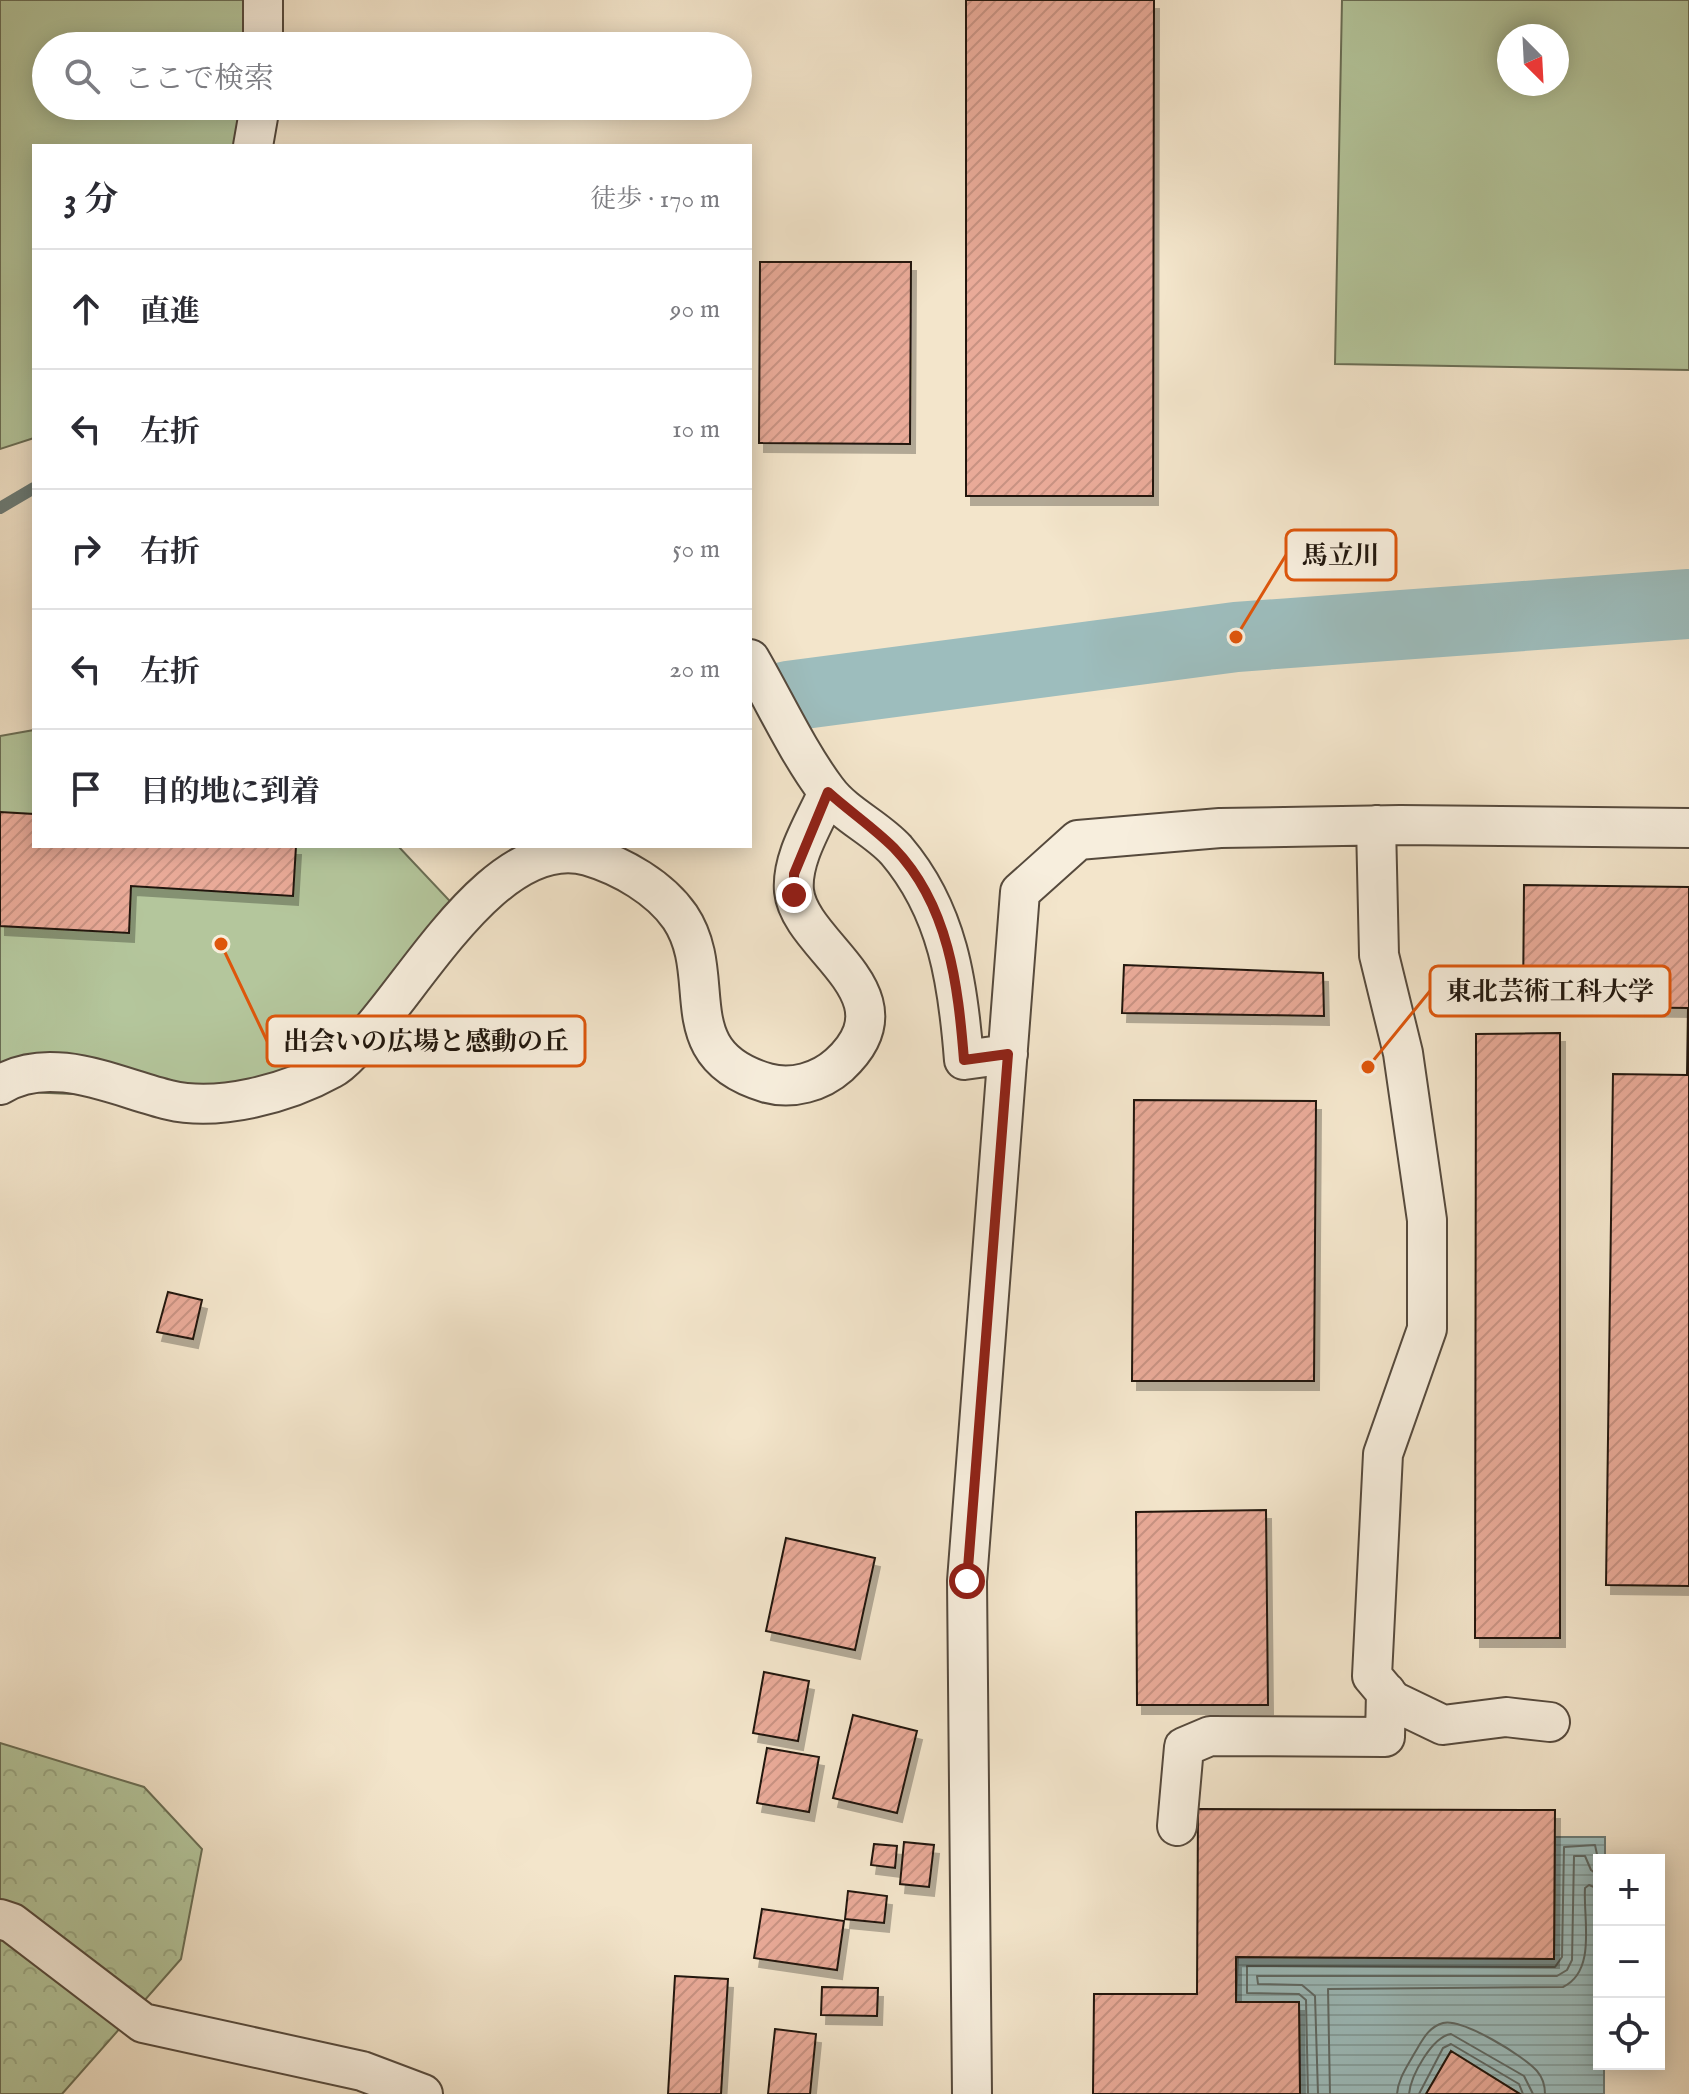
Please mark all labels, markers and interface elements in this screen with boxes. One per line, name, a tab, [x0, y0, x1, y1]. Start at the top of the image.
north arrow	[1497, 24, 1569, 96]
search box	[32, 32, 752, 120]
icon: search	[60, 54, 104, 98]
text: ここで検索	[124, 61, 274, 99]
text: 3 分	[64, 179, 118, 222]
text: 徒歩 · 170 m	[591, 183, 720, 216]
icon: ahead	[64, 287, 108, 331]
text: 90 m	[670, 293, 720, 326]
text: 直進	[140, 294, 200, 332]
icon: left	[64, 407, 108, 451]
text: 10 m	[672, 413, 720, 446]
text: 左折	[140, 414, 200, 452]
icon: right	[64, 527, 108, 571]
callout: 馬立川	[1286, 530, 1396, 580]
text: 50 m	[672, 533, 720, 566]
text: 右折	[140, 534, 200, 572]
text: 馬立川	[1302, 540, 1380, 573]
icon: left	[64, 647, 108, 691]
text: 20 m	[669, 653, 720, 686]
text: 左折	[140, 654, 200, 692]
icon: arrive	[64, 767, 108, 811]
text: 目的地に到着	[140, 774, 320, 812]
route end	[776, 877, 812, 913]
callout: 東北芸術工科大学	[1430, 966, 1670, 1016]
text: 東北芸術工科大学	[1446, 976, 1654, 1009]
callout: 出会いの広場と感動の丘	[267, 1016, 585, 1066]
text: 出会いの広場と感動の丘	[283, 1026, 569, 1059]
route start	[949, 1563, 985, 1599]
map controls	[1593, 1854, 1665, 2070]
button: +	[1593, 1854, 1665, 1926]
button: −	[1593, 1926, 1665, 1998]
button: locate	[1593, 1998, 1665, 2070]

